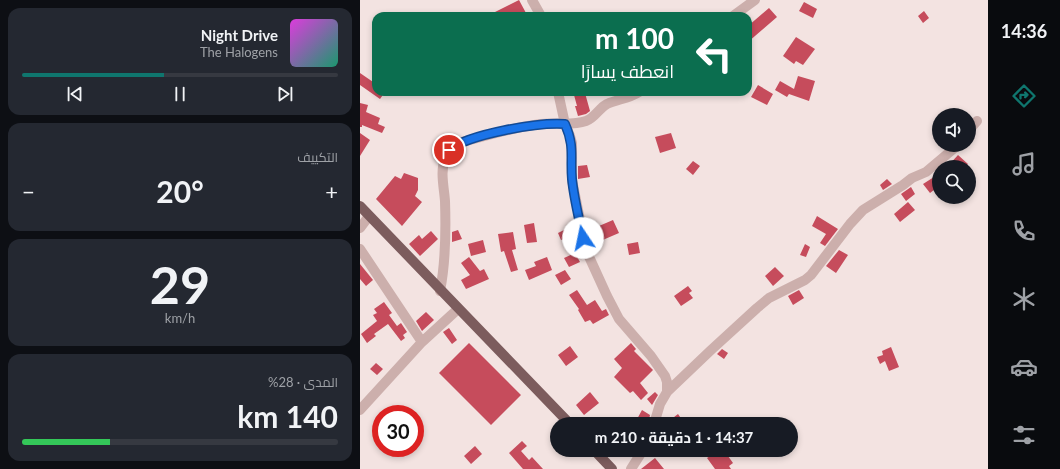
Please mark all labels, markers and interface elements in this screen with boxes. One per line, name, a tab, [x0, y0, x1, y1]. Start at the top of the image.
text: 14:36	[1001, 20, 1047, 42]
text: 100 m	[595, 21, 674, 55]
text: Night Drive	[201, 26, 278, 44]
icon: left	[688, 28, 740, 80]
text: The Halogens	[200, 44, 278, 60]
text: انعطف يسارًا	[581, 60, 674, 82]
icon: directions	[1010, 82, 1038, 110]
icon: previous	[64, 83, 86, 105]
icon: pause	[169, 83, 191, 105]
icon: next	[274, 83, 296, 105]
map controls	[932, 108, 976, 204]
button: sound	[932, 108, 976, 152]
pin	[432, 133, 466, 167]
icon: arrive	[438, 139, 460, 161]
text: التكييف	[297, 149, 338, 165]
icon: music	[1010, 150, 1038, 178]
button: search	[932, 160, 976, 204]
text: 20°	[156, 173, 204, 209]
text: −	[22, 178, 35, 205]
text: +	[325, 178, 338, 205]
position arrow	[562, 217, 604, 259]
icon: phone	[1010, 217, 1038, 245]
text: 29	[150, 253, 210, 315]
icon: climate	[1010, 285, 1038, 313]
text: km/h	[165, 310, 195, 326]
icon: car	[1010, 353, 1038, 381]
text: المدى · 28%	[268, 374, 338, 390]
text: 140 km	[237, 398, 338, 434]
speed limit sign: 30	[372, 405, 424, 457]
icon: filters	[1010, 421, 1038, 449]
text: 14:37 · 1 دقيقة · 210 m	[595, 428, 753, 446]

